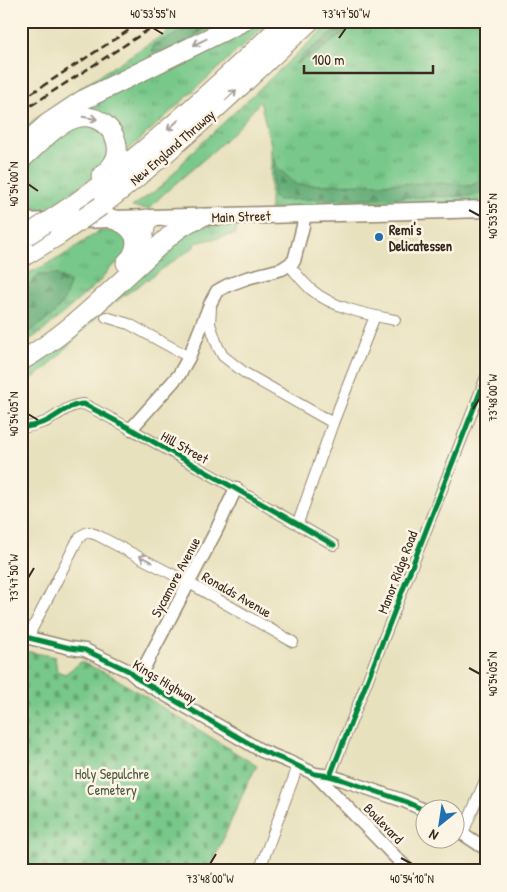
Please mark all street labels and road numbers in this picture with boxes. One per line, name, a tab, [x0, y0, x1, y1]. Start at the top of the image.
street label: New England Thruway	[125, 105, 219, 190]
street label: Main Street	[211, 205, 271, 227]
street label: Hill Street	[158, 426, 212, 468]
street label: Manor Ridge Road	[372, 527, 423, 617]
street label: Sycamore Avenue	[146, 533, 205, 621]
street label: Ronalds Avenue	[199, 566, 276, 622]
street label: Kings Highway	[129, 654, 201, 708]
street label: Boulevard	[360, 799, 408, 848]

